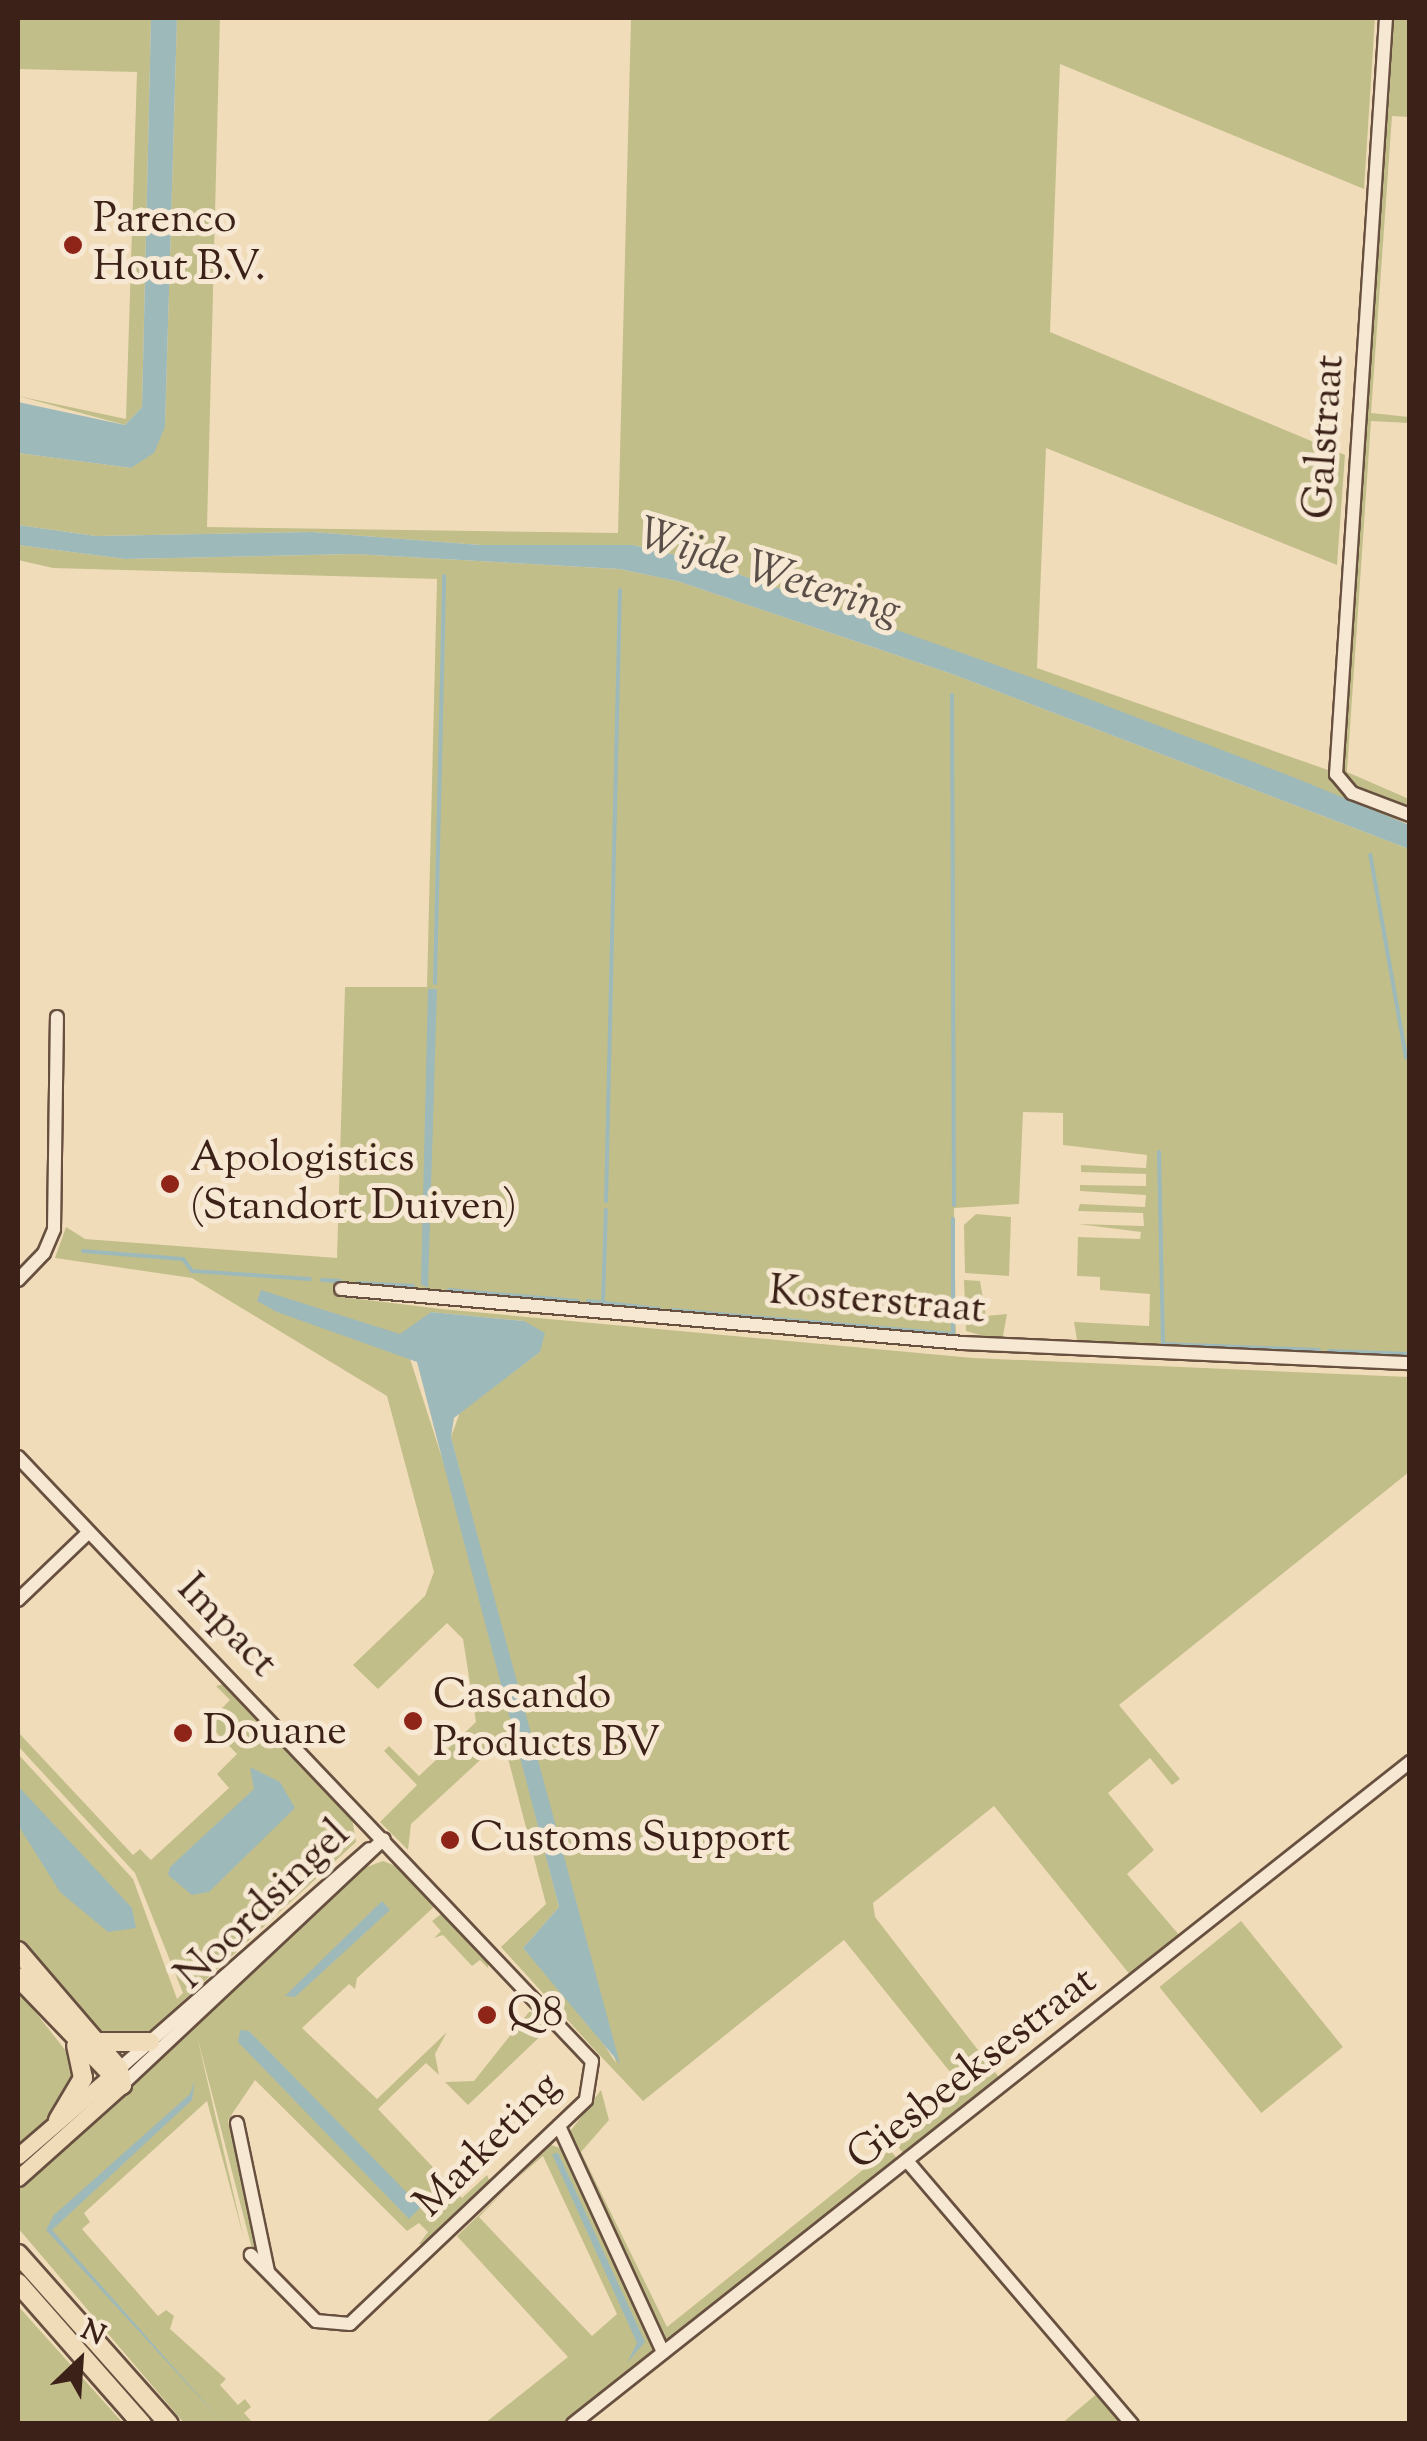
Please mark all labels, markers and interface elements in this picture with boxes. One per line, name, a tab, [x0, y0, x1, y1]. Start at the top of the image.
place label: Parenco Hout B.V.	[93, 196, 266, 294]
marker: Parenco Hout B.V.	[62, 234, 84, 256]
street label: Galstraat	[1295, 353, 1357, 521]
water label: Wijde Wetering	[631, 509, 907, 641]
place label: Apologistics (Standort Duiven)	[190, 1135, 517, 1234]
marker: Apologistics (Standort Duiven)	[159, 1173, 181, 1195]
street label: Kosterstraat	[767, 1267, 987, 1337]
street label: Impact	[165, 1565, 287, 1689]
place label: Cascando Products BV	[433, 1672, 660, 1770]
place label: Douane	[203, 1708, 347, 1758]
marker: Cascando Products BV	[402, 1710, 424, 1732]
marker: Douane	[172, 1722, 194, 1744]
street label: Noordsingel	[166, 1811, 362, 2001]
place label: Customs Support	[470, 1815, 790, 1865]
marker: Customs Support	[439, 1829, 461, 1851]
street label: Giesbeeksestraat	[839, 1957, 1107, 2183]
place label: Q8	[507, 1990, 563, 2040]
marker: Q8	[476, 2004, 498, 2026]
street label: Marketing	[406, 2063, 572, 2229]
north arrow	[30, 2311, 130, 2411]
text: N	[74, 2311, 111, 2357]

